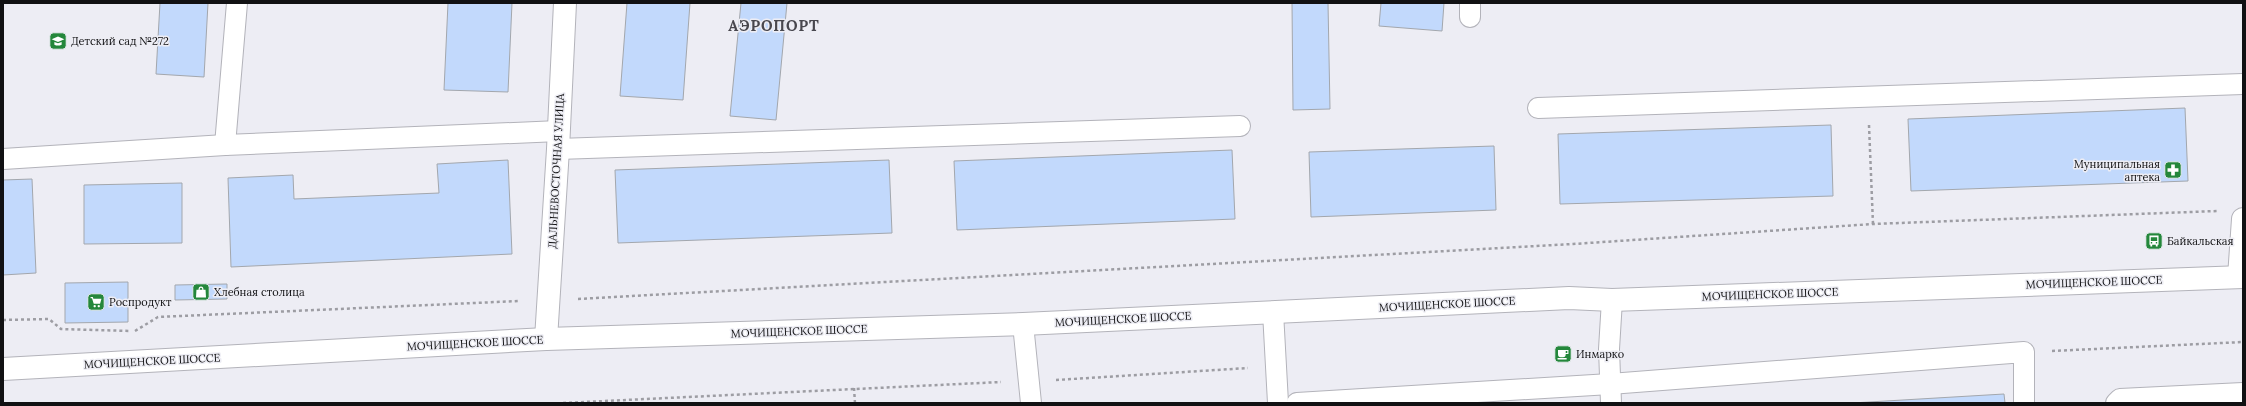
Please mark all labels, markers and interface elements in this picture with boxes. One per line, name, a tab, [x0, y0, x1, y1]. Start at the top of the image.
district label: АЭРОПОРТ	[728, 16, 820, 35]
school or university icon: Детский сад №272	[48, 31, 68, 51]
place label: Детский сад №272	[71, 34, 169, 48]
street label: ДАЛЬНЕВОСТОЧНАЯ УЛИЦА	[545, 92, 567, 249]
place label: Муниципальная аптека	[2074, 157, 2160, 184]
pharmacy icon: Муниципальная аптека	[2163, 160, 2183, 180]
bus stop icon: Байкальская	[2144, 231, 2164, 251]
place label: Байкальская	[2167, 234, 2234, 248]
street label: МОЧИЩЕНСКОЕ ШОССЕ	[2025, 273, 2163, 291]
shop icon: Хлебная столица	[191, 282, 211, 302]
place label: Хлебная столица	[214, 285, 305, 299]
street label: МОЧИЩЕНСКОЕ ШОССЕ	[1701, 285, 1839, 303]
supermarket icon: Роспродукт	[86, 292, 106, 312]
street label: МОЧИЩЕНСКОЕ ШОССЕ	[1378, 293, 1516, 315]
place label: Роспродукт	[109, 295, 172, 309]
street label: МОЧИЩЕНСКОЕ ШОССЕ	[1054, 308, 1192, 330]
street label: МОЧИЩЕНСКОЕ ШОССЕ	[730, 322, 868, 340]
street label: МОЧИЩЕНСКОЕ ШОССЕ	[406, 332, 544, 354]
cafe icon: Инмарко	[1553, 344, 1573, 364]
place label: Инмарко	[1576, 347, 1624, 361]
street label: МОЧИЩЕНСКОЕ ШОССЕ	[83, 350, 221, 372]

